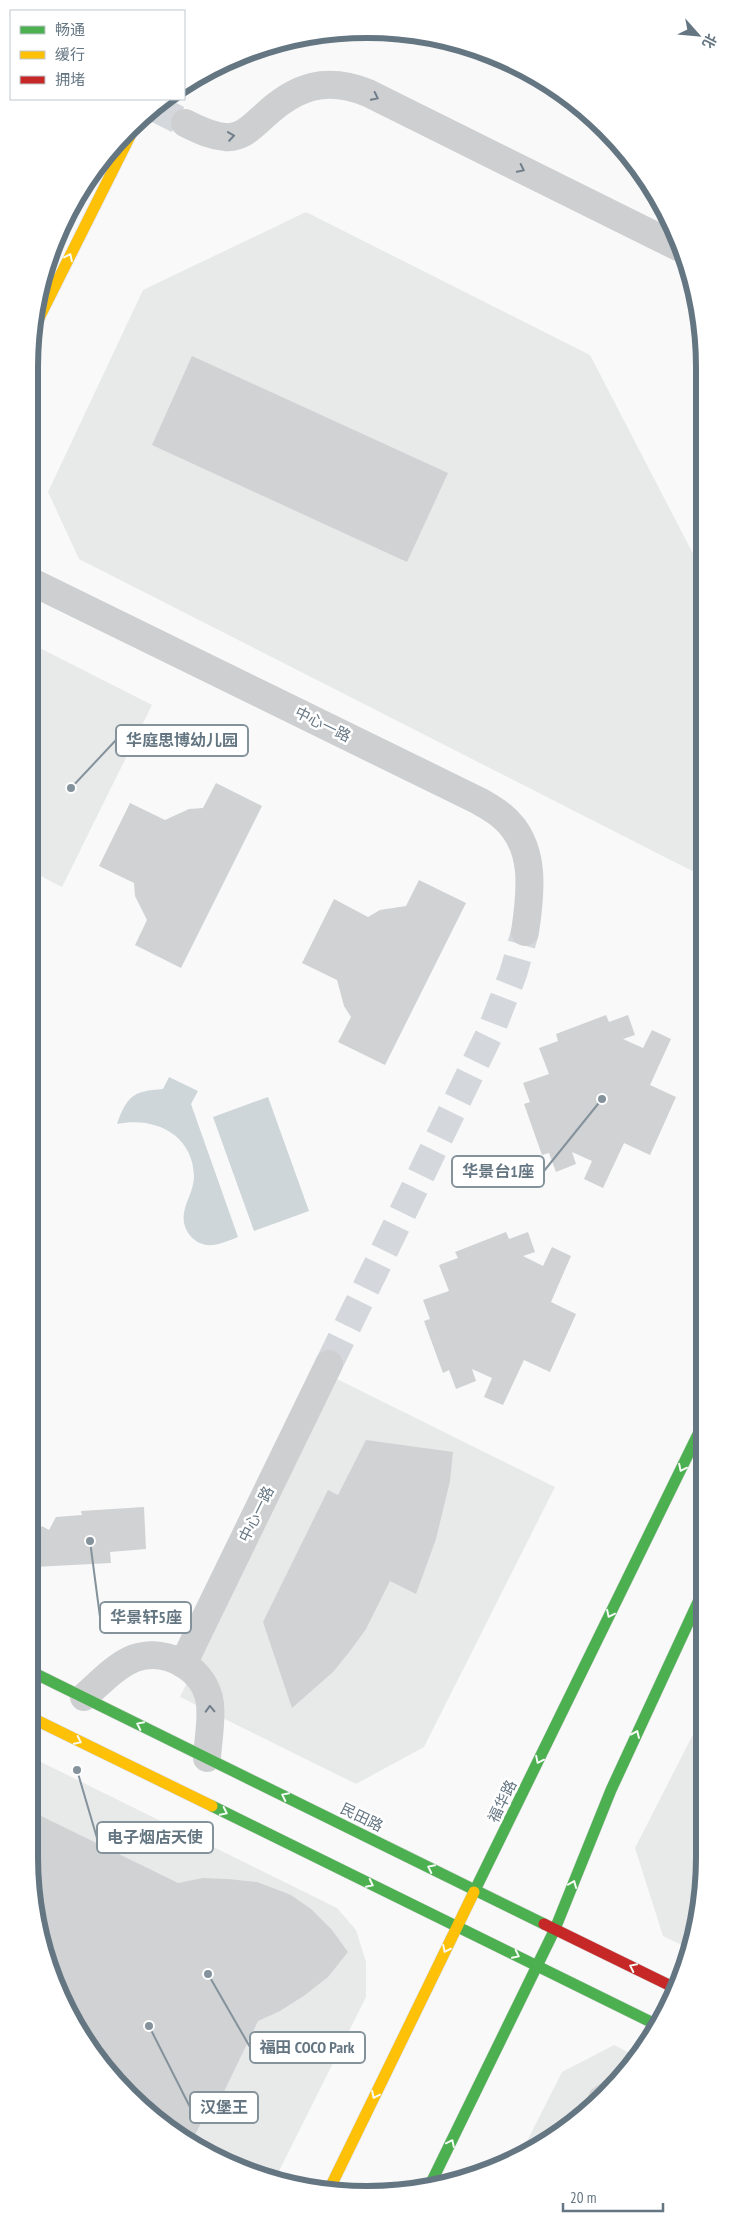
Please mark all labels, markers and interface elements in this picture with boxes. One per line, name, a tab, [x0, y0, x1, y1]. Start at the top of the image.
legend	[10, 10, 185, 100]
north arrow	[673, 10, 723, 60]
text: 畅通	[55, 20, 85, 39]
text: 北	[698, 31, 721, 51]
text: 缓行	[55, 45, 85, 64]
text: 拥堵	[55, 70, 85, 89]
one-way arrow	[370, 91, 379, 101]
one-way arrow	[227, 131, 235, 142]
one-way arrow	[516, 163, 525, 173]
one-way arrow	[63, 253, 73, 262]
street label: 中心一路	[292, 702, 354, 746]
callout: 华庭思博幼儿园	[116, 725, 248, 756]
text: 华庭思博幼儿园	[126, 730, 238, 750]
callout: 华景台1座	[452, 1156, 544, 1187]
text: 华景台1座	[462, 1161, 534, 1181]
one-way arrow	[678, 1463, 688, 1472]
street label: 中心一路	[234, 1483, 278, 1545]
callout: 华景轩5座	[100, 1602, 191, 1633]
text: 华景轩5座	[110, 1607, 182, 1627]
one-way arrow	[606, 1609, 616, 1618]
one-way arrow	[205, 1705, 215, 1712]
one-way arrow	[136, 1721, 145, 1731]
one-way arrow	[630, 1730, 641, 1739]
one-way arrow	[73, 1735, 82, 1745]
one-way arrow	[534, 1755, 545, 1764]
street label: 福华路	[484, 1777, 520, 1825]
one-way arrow	[282, 1793, 291, 1803]
street label: 民田路	[338, 1799, 386, 1835]
one-way arrow	[219, 1806, 228, 1816]
callout: 电子烟店天使	[97, 1822, 213, 1853]
text: 电子烟店天使	[107, 1827, 203, 1847]
one-way arrow	[427, 1864, 436, 1874]
one-way arrow	[365, 1878, 374, 1888]
one-way arrow	[568, 1880, 578, 1888]
one-way arrow	[442, 1944, 452, 1953]
one-way arrow	[511, 1949, 520, 1960]
one-way arrow	[629, 1963, 638, 1973]
callout: 福田 COCO Park	[250, 2032, 365, 2063]
text: 福田 COCO Park	[260, 2037, 355, 2057]
one-way arrow	[371, 2090, 381, 2099]
callout: 汉堡王	[190, 2092, 258, 2123]
text: 汉堡王	[200, 2097, 248, 2117]
one-way arrow	[444, 2139, 455, 2148]
scale bar	[563, 2180, 663, 2212]
text: 20 m	[570, 2188, 596, 2207]

